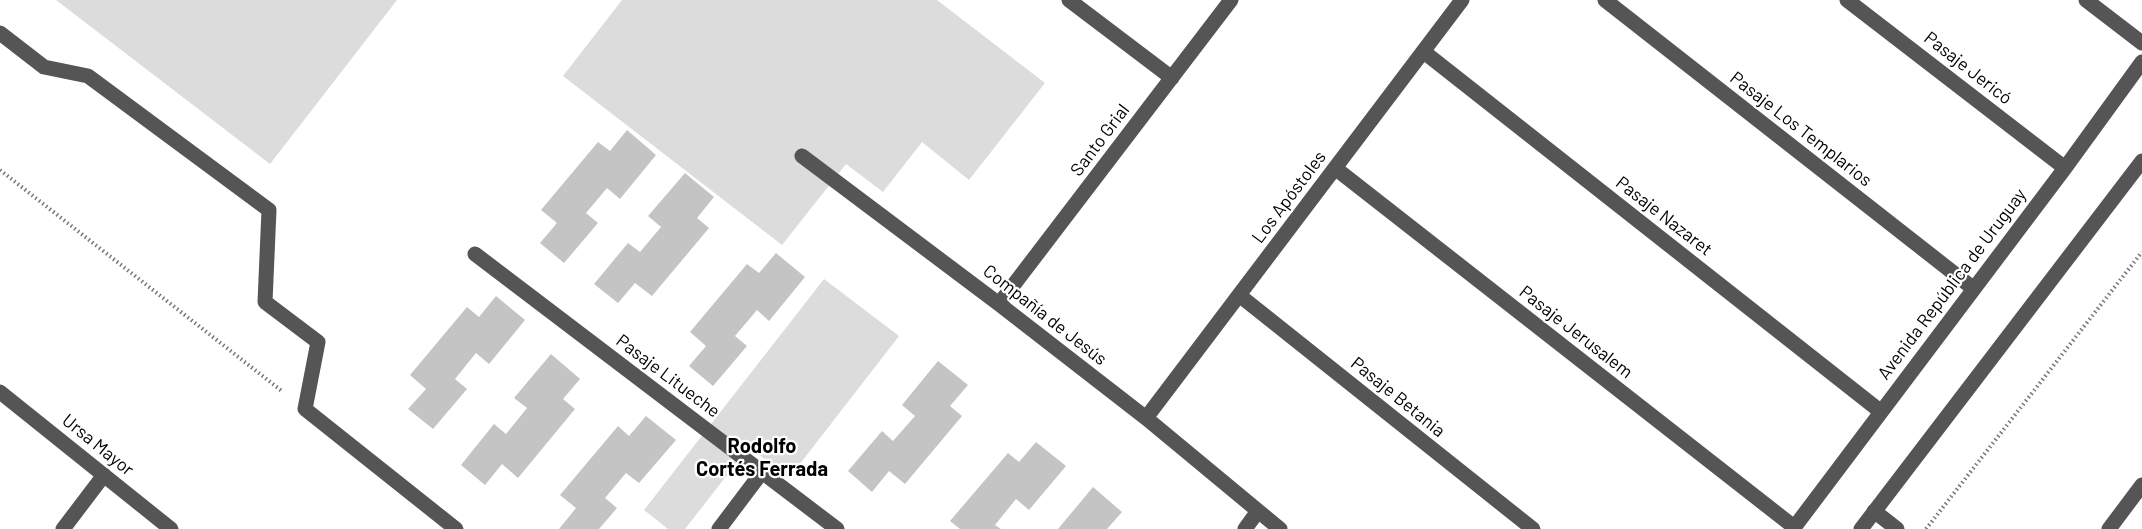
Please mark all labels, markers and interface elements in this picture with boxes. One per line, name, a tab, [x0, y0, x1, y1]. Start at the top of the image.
street label: Pasaje Jericó	[1920, 27, 2016, 109]
street label: Pasaje Los Templarios	[1726, 67, 1876, 191]
street label: Santo Grial	[1066, 100, 1134, 180]
street label: Los Apóstoles	[1247, 147, 1331, 247]
street label: Pasaje Nazaret	[1612, 172, 1716, 260]
street label: Avenida República de Uruguay	[1873, 184, 2031, 384]
street label: Compañía de Jesús	[979, 260, 1111, 370]
street label: Pasaje Jerusalem	[1515, 281, 1637, 383]
street label: Pasaje Litueche	[612, 330, 724, 422]
street label: Pasaje Betania	[1346, 352, 1450, 442]
street label: Ursa Mayor	[58, 410, 138, 480]
district label: Rodolfo Cortés Ferrada	[696, 434, 828, 481]

